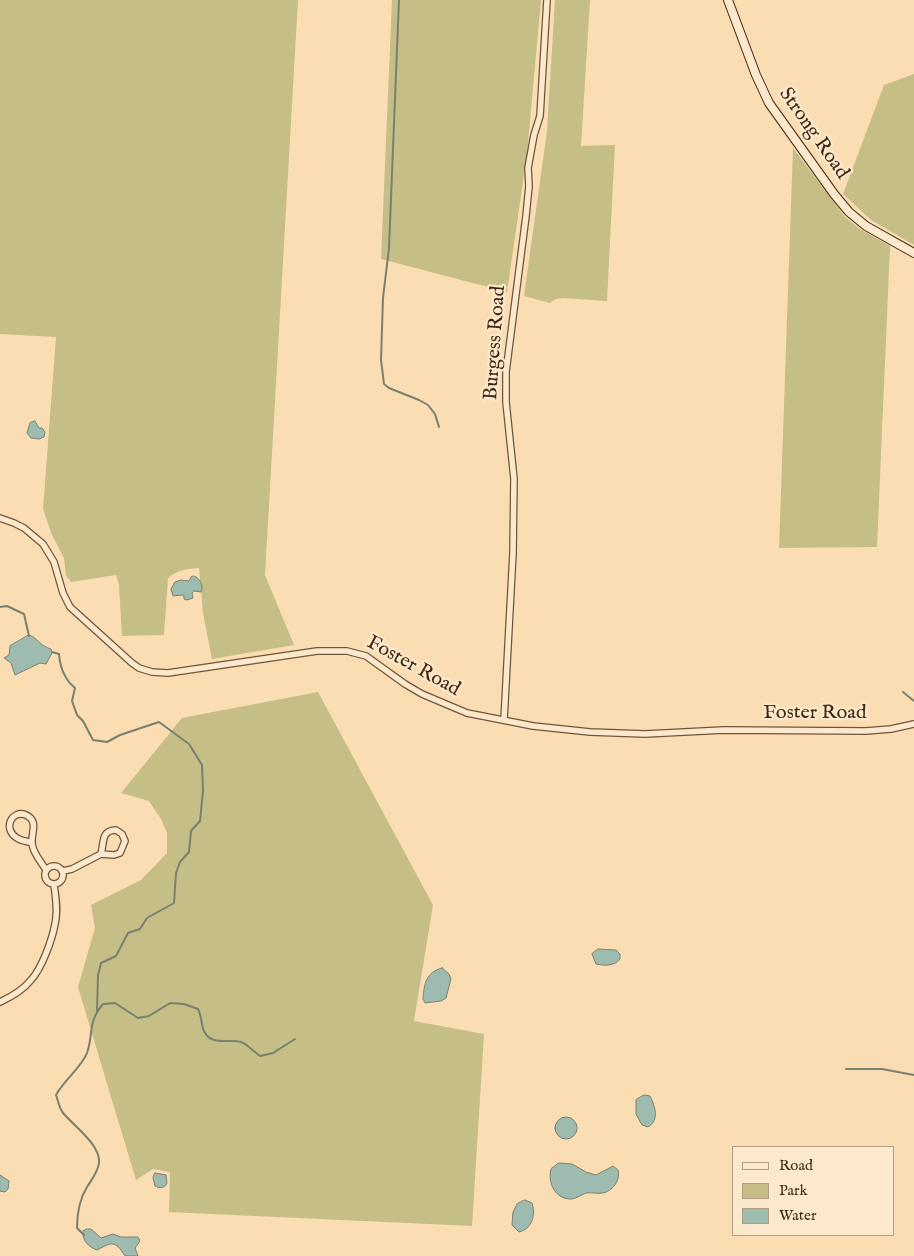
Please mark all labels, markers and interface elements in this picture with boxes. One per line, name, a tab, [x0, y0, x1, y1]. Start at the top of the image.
street label: Strong Road	[773, 84, 853, 184]
street label: Burgess Road	[480, 285, 512, 401]
street label: Foster Road	[362, 631, 464, 703]
street label: Foster Road	[763, 702, 867, 726]
legend	[732, 1146, 894, 1236]
text: Road	[779, 1156, 813, 1175]
text: Park	[779, 1181, 808, 1200]
text: Water	[779, 1206, 816, 1225]

